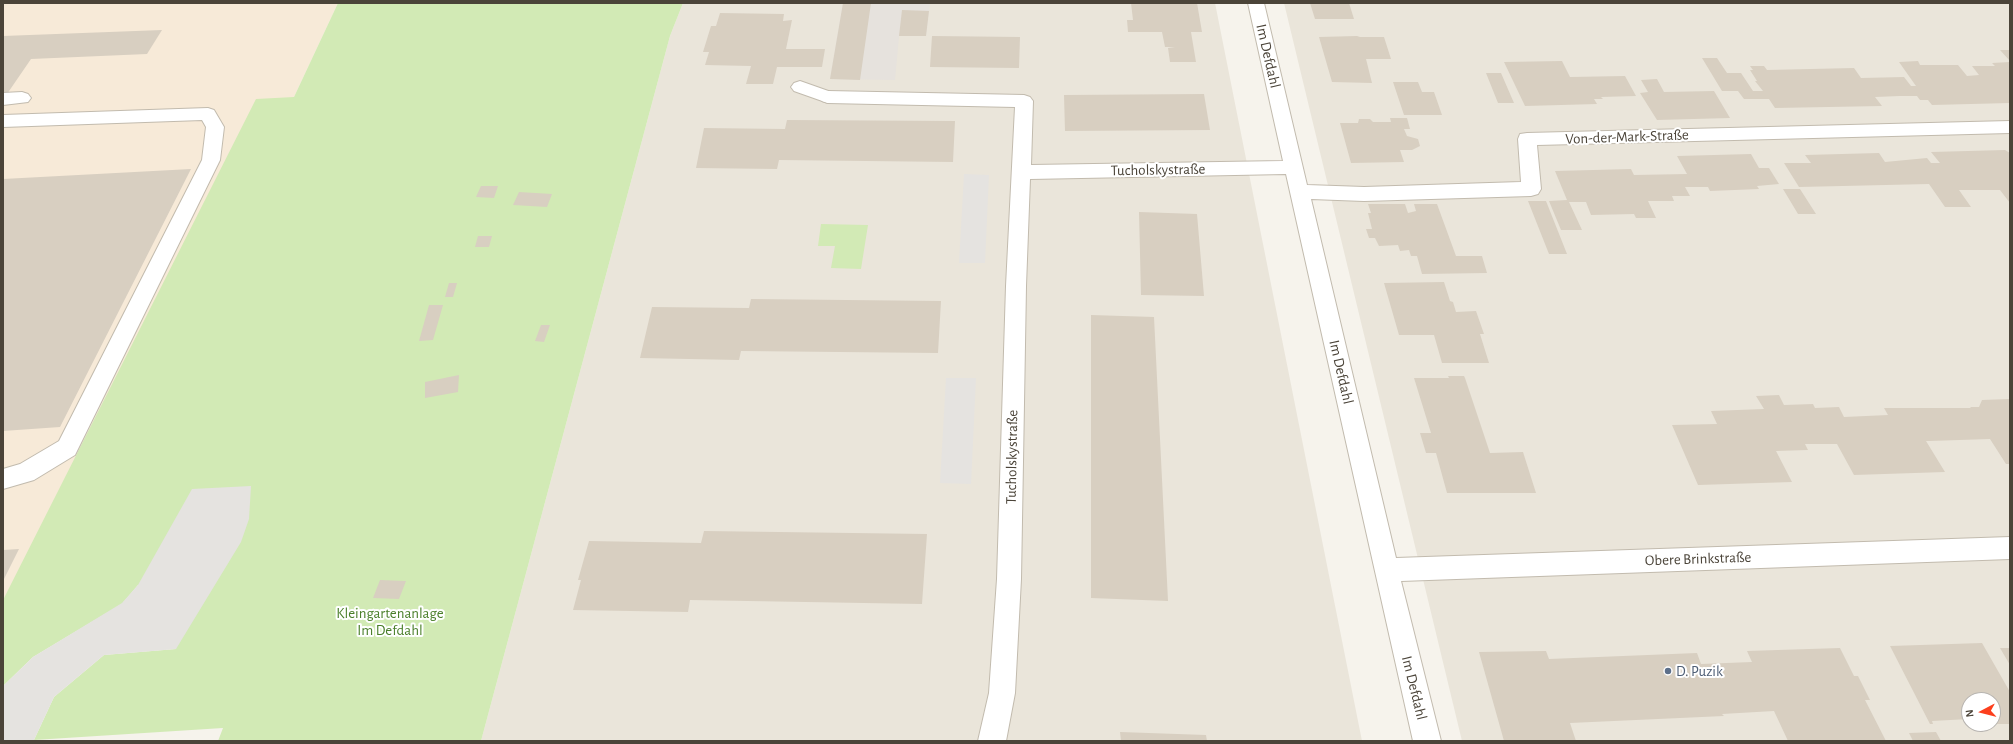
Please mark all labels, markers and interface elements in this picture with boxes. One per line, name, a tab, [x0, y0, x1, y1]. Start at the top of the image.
street label: Im Defdahl	[1252, 22, 1284, 90]
street label: Von-der-Mark-Straße	[1565, 126, 1689, 148]
street label: Tucholskystraße	[1111, 160, 1205, 180]
street label: Im Defdahl	[1325, 338, 1357, 406]
street label: Tucholskystraße	[1002, 410, 1022, 504]
street label: Obere Brinkstraße	[1644, 548, 1752, 570]
park label: Kleingartenanlage Im Defdahl	[336, 604, 444, 639]
street label: Im Defdahl	[1397, 654, 1431, 722]
place label: D. Puzik	[1676, 662, 1723, 680]
marker: D. Puzik	[1663, 666, 1673, 676]
north arrow	[1961, 692, 2001, 732]
text: N	[1964, 709, 1976, 718]

